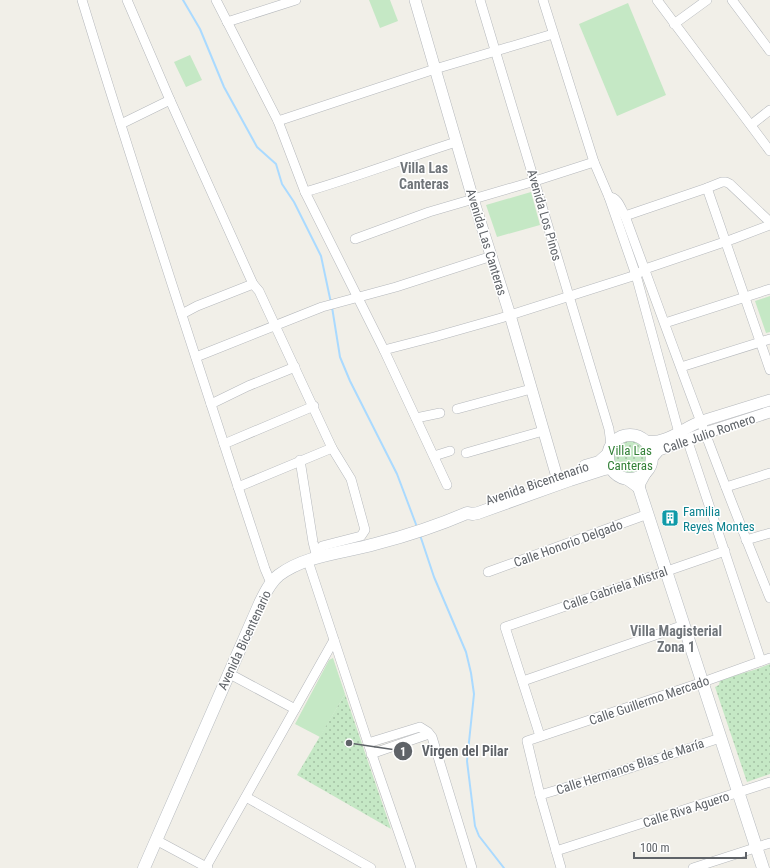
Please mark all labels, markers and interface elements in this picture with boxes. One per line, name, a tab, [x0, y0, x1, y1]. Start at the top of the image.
district label: Villa Las Canteras	[399, 160, 449, 192]
street label: Avenida Los Pinos	[524, 168, 565, 263]
street label: Avenida Las Canteras	[463, 187, 510, 297]
street label: Calle Julio Romero	[661, 411, 757, 456]
park label: Villa Las Canteras	[607, 443, 653, 473]
street label: Avenida Bicentenario	[484, 459, 591, 508]
place label: Familia Reyes Montes	[683, 504, 755, 534]
building icon: Familia Reyes Montes	[660, 508, 680, 528]
street label: Calle Honorio Delgado	[512, 517, 625, 570]
street label: Calle Gabriela Mistral	[561, 564, 669, 613]
street label: Avenida Bicentenario	[215, 588, 274, 692]
district label: Villa Magisterial Zona 1	[630, 623, 722, 655]
street label: Calle Guillermo Mercado	[587, 673, 711, 728]
street label: Calle Hermanos Blas de María	[554, 735, 706, 797]
callout: Virgen del Pilar	[393, 738, 516, 764]
text: Virgen del Pilar	[422, 743, 509, 759]
text: 1	[400, 745, 406, 759]
street label: Calle Riva Aguero	[641, 788, 731, 830]
scale bar	[634, 834, 746, 860]
text: 100 m	[640, 841, 670, 855]

